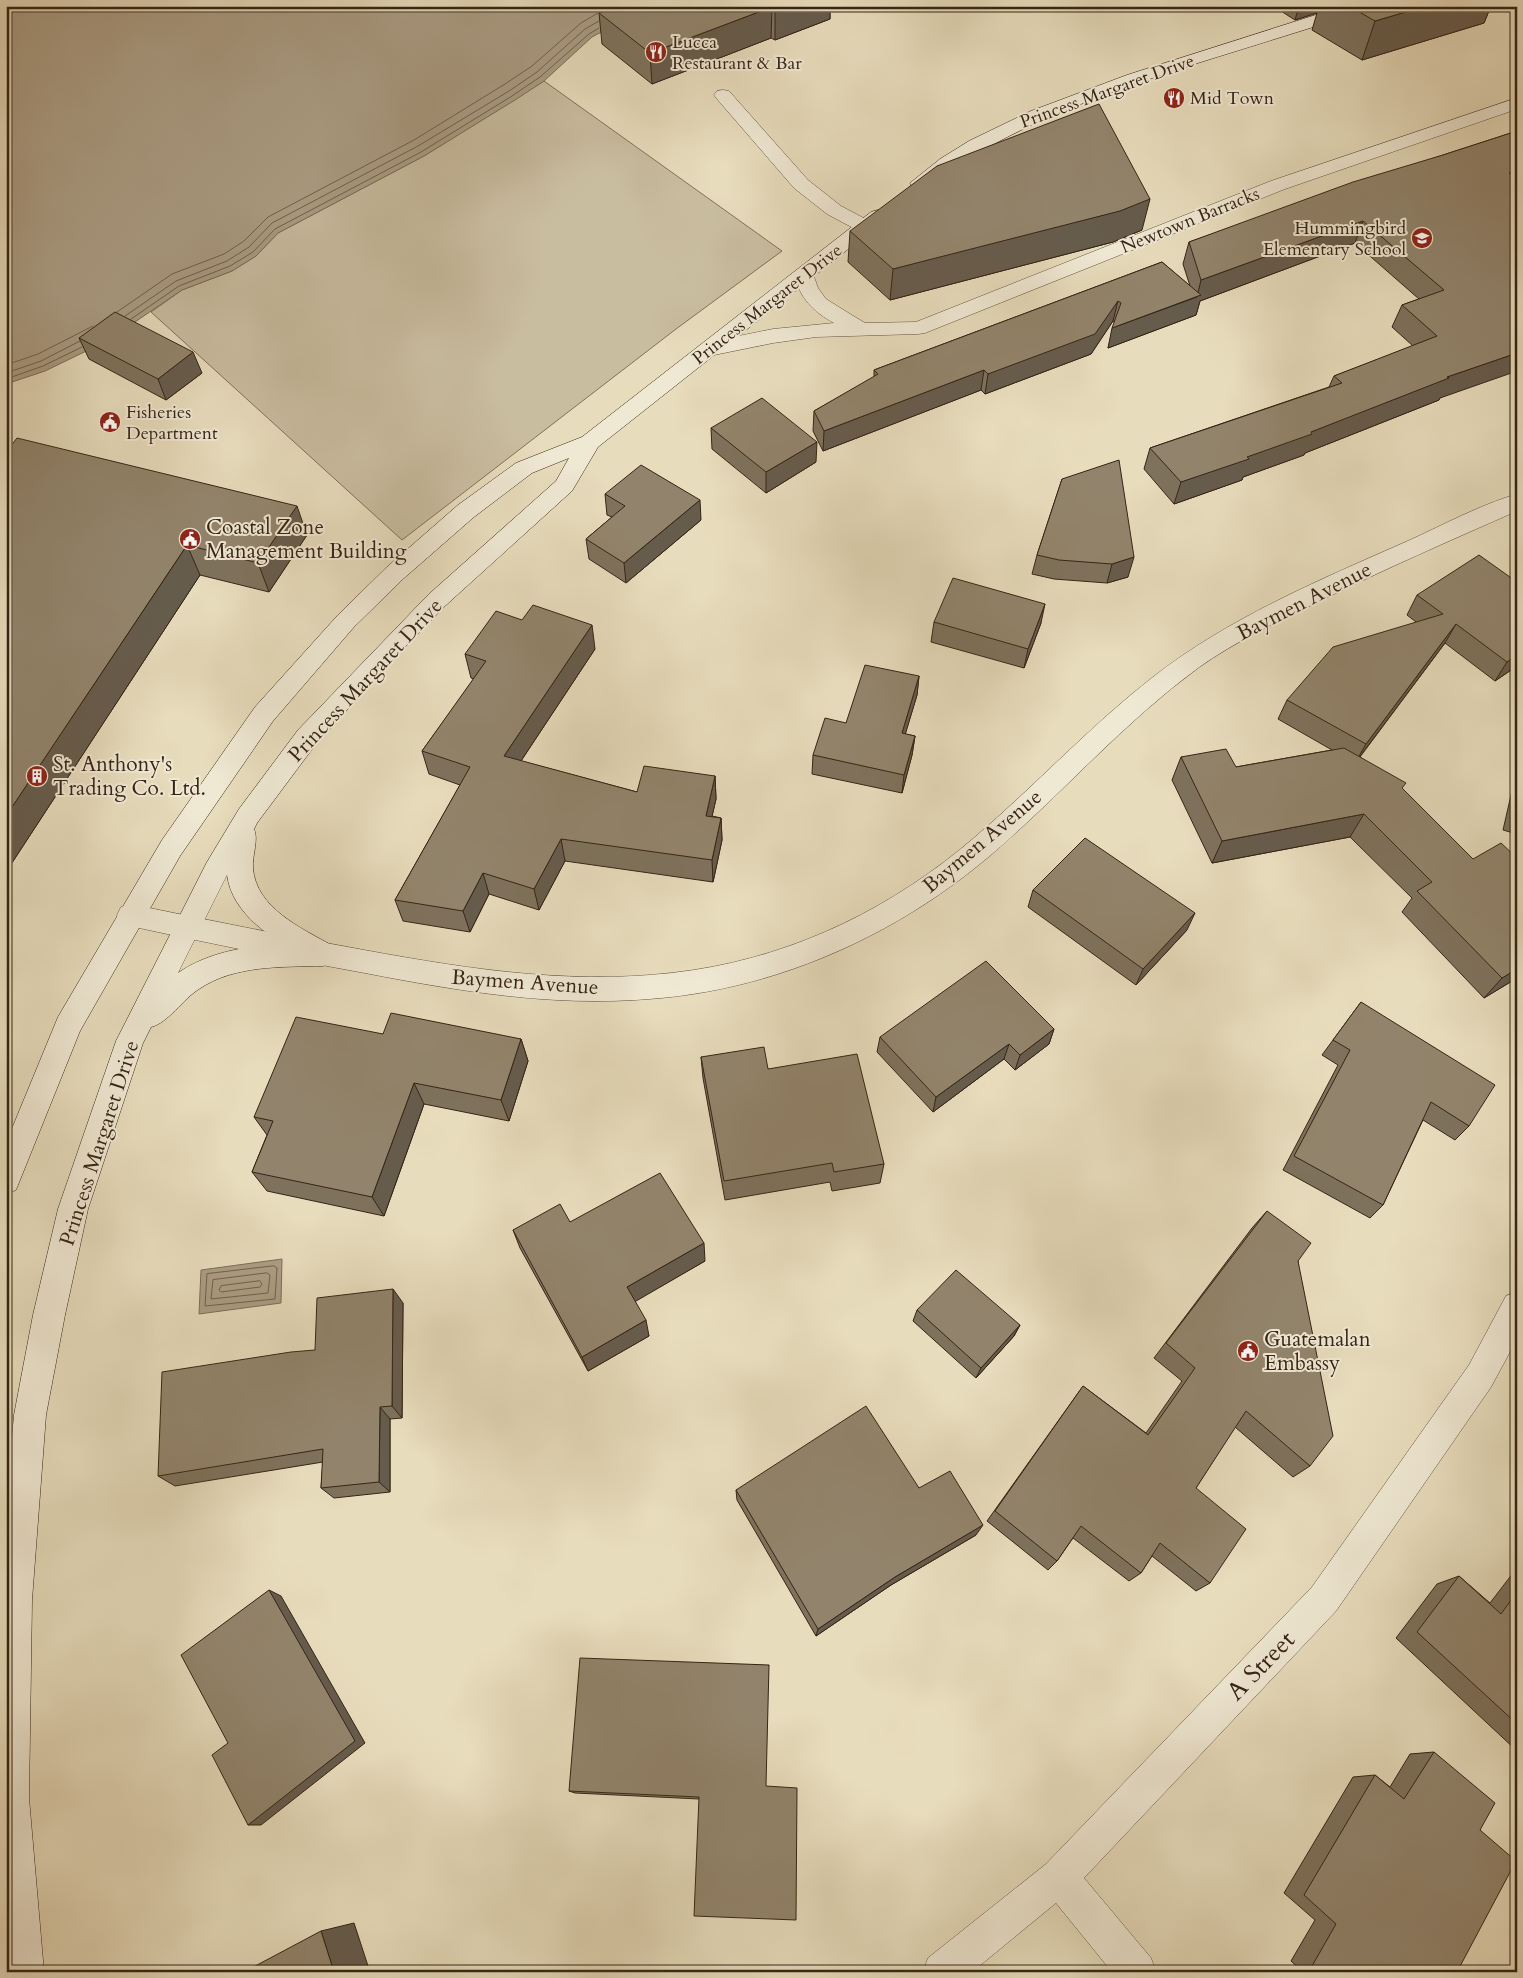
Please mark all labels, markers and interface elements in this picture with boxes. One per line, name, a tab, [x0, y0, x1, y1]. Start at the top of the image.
place label: Lucca Restaurant & Bar	[672, 30, 802, 76]
restaurant icon: Lucca Restaurant & Bar	[644, 40, 668, 64]
street label: Princess Margaret Drive	[1017, 48, 1198, 135]
restaurant icon: Mid Town	[1162, 86, 1186, 110]
place label: Mid Town	[1190, 86, 1275, 111]
street label: Newtown Barracks	[1117, 181, 1263, 260]
place label: Hummingbird Elementary School	[1263, 216, 1406, 262]
school or university icon: Hummingbird Elementary School	[1410, 226, 1434, 250]
street label: Princess Margaret Drive	[687, 238, 847, 371]
place label: Fisheries Department	[126, 400, 218, 446]
public building icon: Fisheries Department	[98, 410, 122, 434]
place label: Coastal Zone Management Building	[206, 513, 407, 566]
public building icon: Coastal Zone Management Building	[178, 527, 202, 551]
street label: Baymen Avenue	[1232, 555, 1376, 648]
street label: Princess Margaret Drive	[282, 592, 449, 769]
place label: St. Anthony's Trading Co. Ltd.	[53, 750, 206, 803]
building icon: St. Anthony's Trading Co. Ltd.	[25, 764, 49, 788]
street label: Baymen Avenue	[917, 783, 1048, 900]
street label: Baymen Avenue	[450, 963, 600, 1002]
street label: Princess Margaret Drive	[53, 1037, 146, 1250]
place label: Guatemalan Embassy	[1264, 1325, 1371, 1378]
public building icon: Guatemalan Embassy	[1236, 1339, 1260, 1363]
street label: A Street	[1219, 1623, 1302, 1708]

